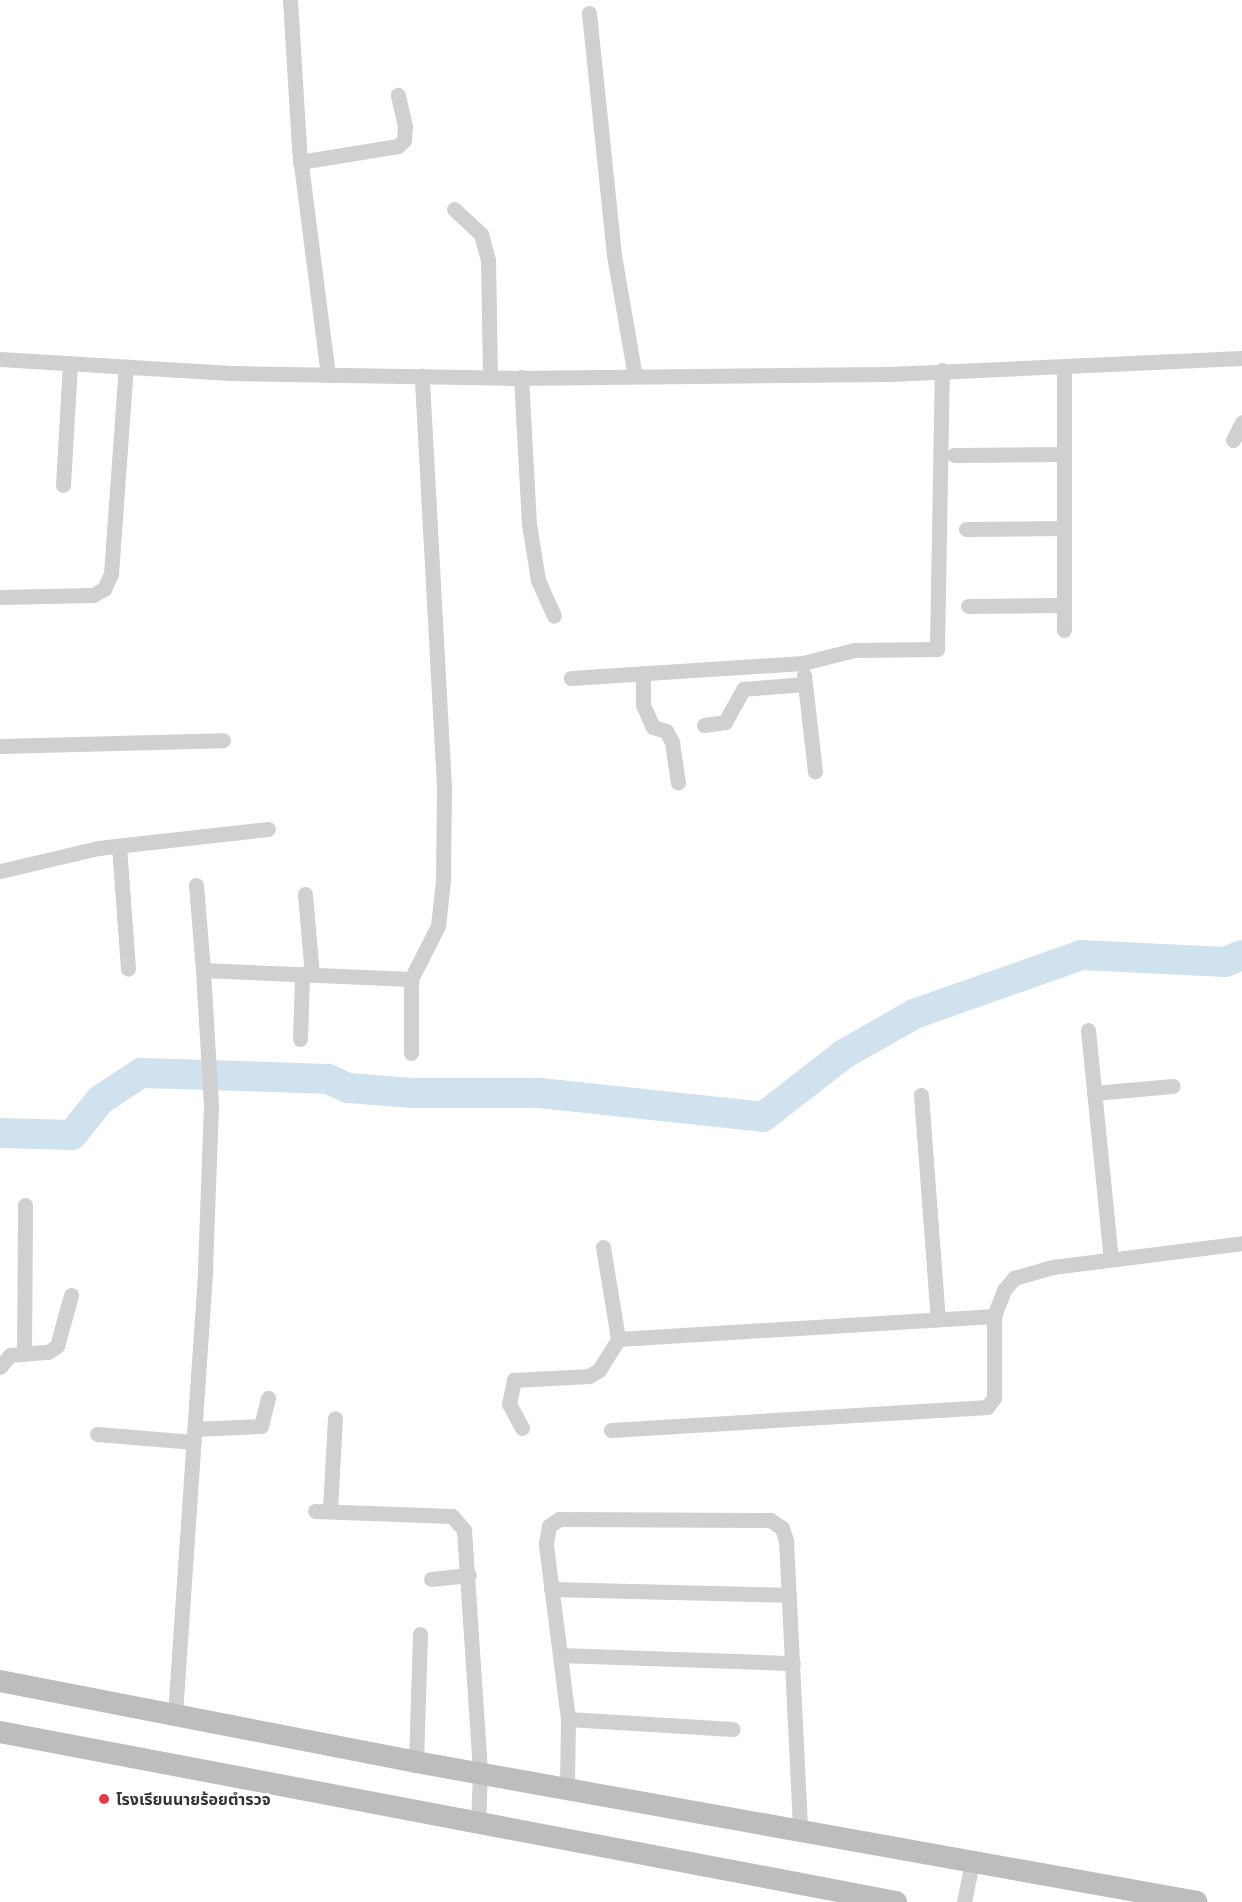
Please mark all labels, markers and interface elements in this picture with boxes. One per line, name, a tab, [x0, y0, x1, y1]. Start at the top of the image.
place label: โรงเรียนนายร้อยตำรวจ	[116, 1789, 271, 1809]
marker: โรงเรียนนายร้อยตำรวจ	[97, 1792, 111, 1806]

